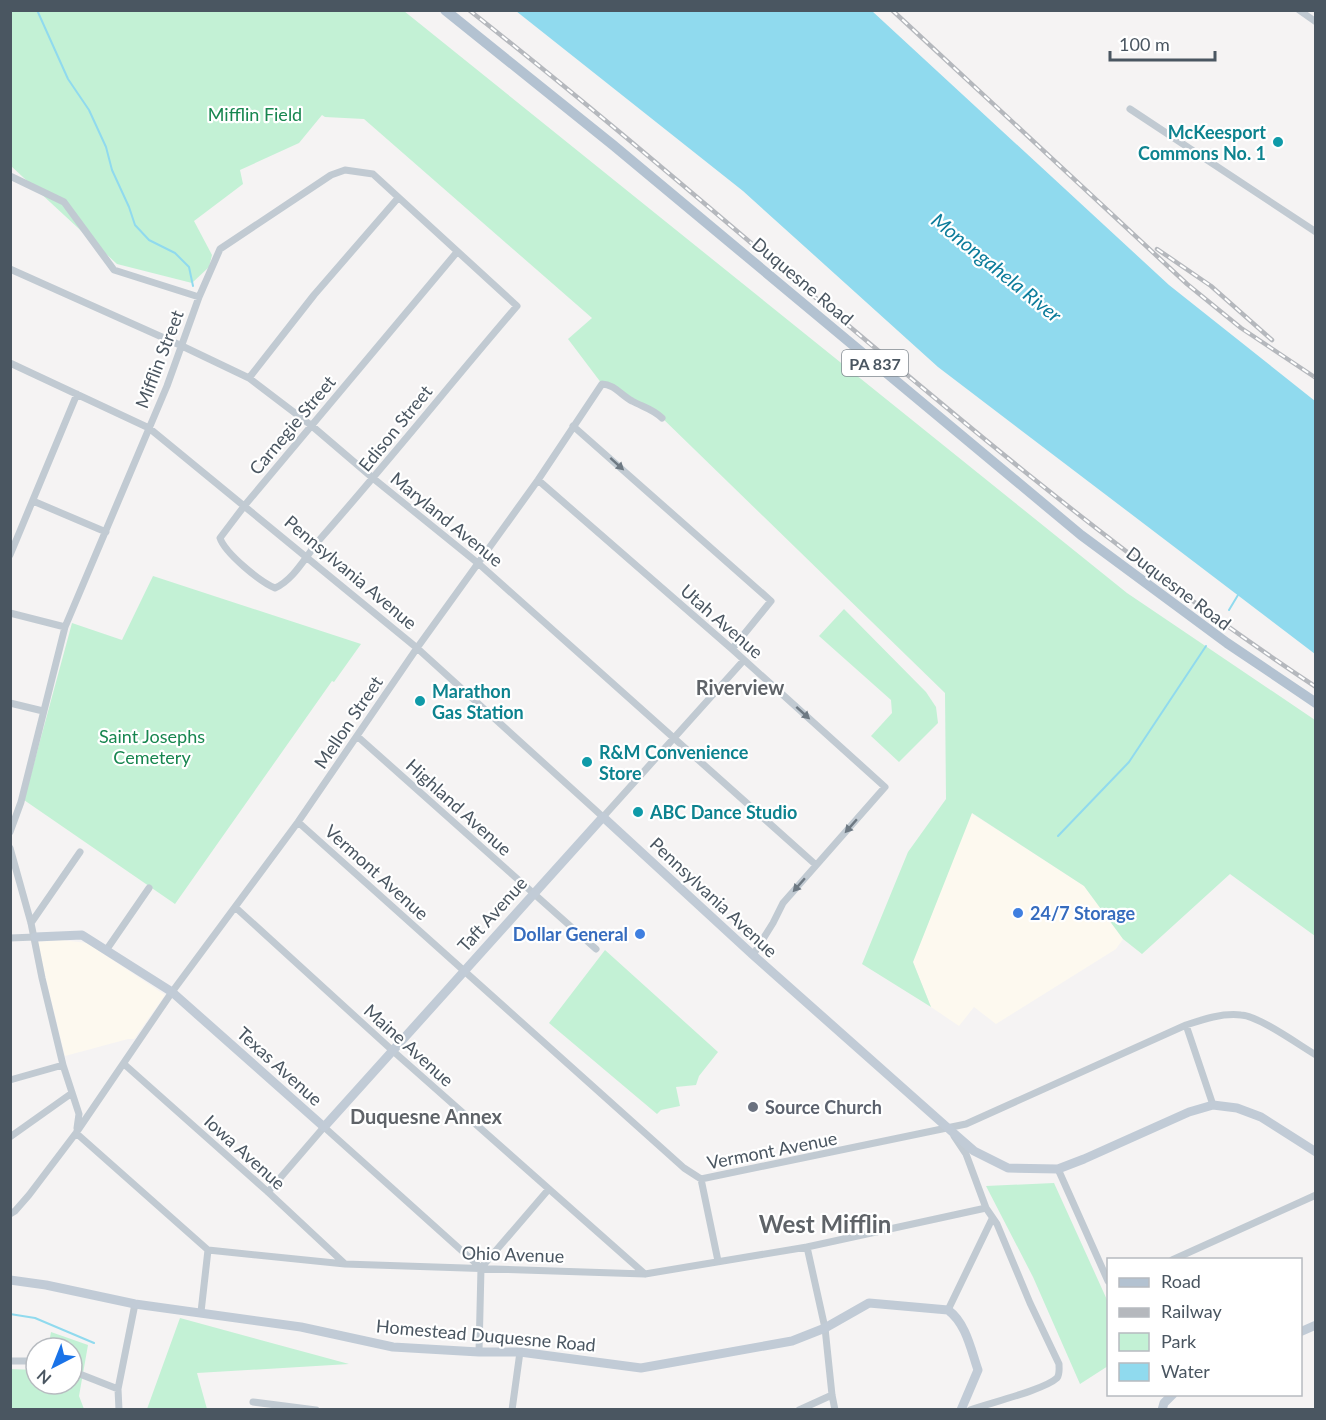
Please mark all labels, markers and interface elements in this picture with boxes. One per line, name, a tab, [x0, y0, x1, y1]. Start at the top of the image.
scale bar	[1110, 24, 1215, 62]
text: 100 m	[1119, 33, 1170, 55]
park label: Mifflin Field	[208, 103, 302, 125]
place label: McKeesport Commons No. 1	[1138, 121, 1266, 164]
marker: McKeesport Commons No. 1	[1271, 135, 1285, 149]
water label: Monongahela River	[927, 207, 1068, 327]
street label: Duquesne Road	[748, 232, 858, 330]
street label: Mifflin Street	[130, 306, 188, 411]
road number: PA 837	[842, 350, 908, 376]
street label: Carnegie Street	[244, 371, 340, 479]
street label: Edison Street	[354, 380, 437, 476]
one-way arrow	[609, 457, 624, 470]
street label: Maryland Avenue	[386, 467, 508, 571]
street label: Pennsylvania Avenue	[280, 510, 422, 634]
street label: Duquesne Road	[1122, 542, 1236, 634]
street label: Utah Avenue	[676, 579, 768, 663]
street label: Mellon Street	[309, 671, 387, 772]
district label: Riverview	[696, 675, 784, 699]
place label: Marathon Gas Station	[432, 680, 524, 723]
marker: Marathon Gas Station	[413, 694, 427, 708]
one-way arrow	[795, 706, 810, 719]
park label: Saint Josephs Cemetery	[99, 725, 205, 768]
place label: R&M Convenience Store	[599, 741, 749, 784]
street label: Highland Avenue	[402, 754, 516, 860]
marker: R&M Convenience Store	[580, 755, 594, 769]
place label: ABC Dance Studio	[649, 801, 797, 823]
marker: ABC Dance Studio	[631, 805, 645, 819]
one-way arrow	[845, 818, 858, 833]
street label: Vermont Avenue	[321, 820, 433, 924]
street label: Pennsylvania Avenue	[646, 832, 782, 962]
street label: Taft Avenue	[453, 872, 531, 956]
one-way arrow	[792, 877, 805, 893]
place label: 24/7 Storage	[1030, 902, 1136, 924]
marker: 24/7 Storage	[1011, 906, 1025, 920]
place label: Dollar General	[513, 923, 628, 945]
marker: Dollar General	[633, 927, 647, 941]
street label: Maine Avenue	[360, 999, 458, 1091]
street label: Texas Avenue	[233, 1022, 327, 1110]
place label: Source Church	[765, 1096, 882, 1118]
marker: Source Church	[746, 1100, 760, 1114]
district label: Duquesne Annex	[350, 1104, 503, 1128]
street label: Iowa Avenue	[200, 1110, 290, 1194]
street label: Vermont Avenue	[705, 1127, 839, 1173]
district label: West Mifflin	[759, 1209, 891, 1238]
street label: Ohio Avenue	[461, 1241, 565, 1267]
legend	[1107, 1258, 1302, 1396]
text: Road	[1161, 1270, 1201, 1292]
text: Railway	[1161, 1300, 1222, 1322]
street label: Homestead Duquesne Road	[375, 1314, 597, 1356]
text: Park	[1161, 1330, 1197, 1352]
north arrow	[24, 1336, 84, 1396]
text: Water	[1161, 1360, 1210, 1382]
text: N	[33, 1366, 55, 1389]

